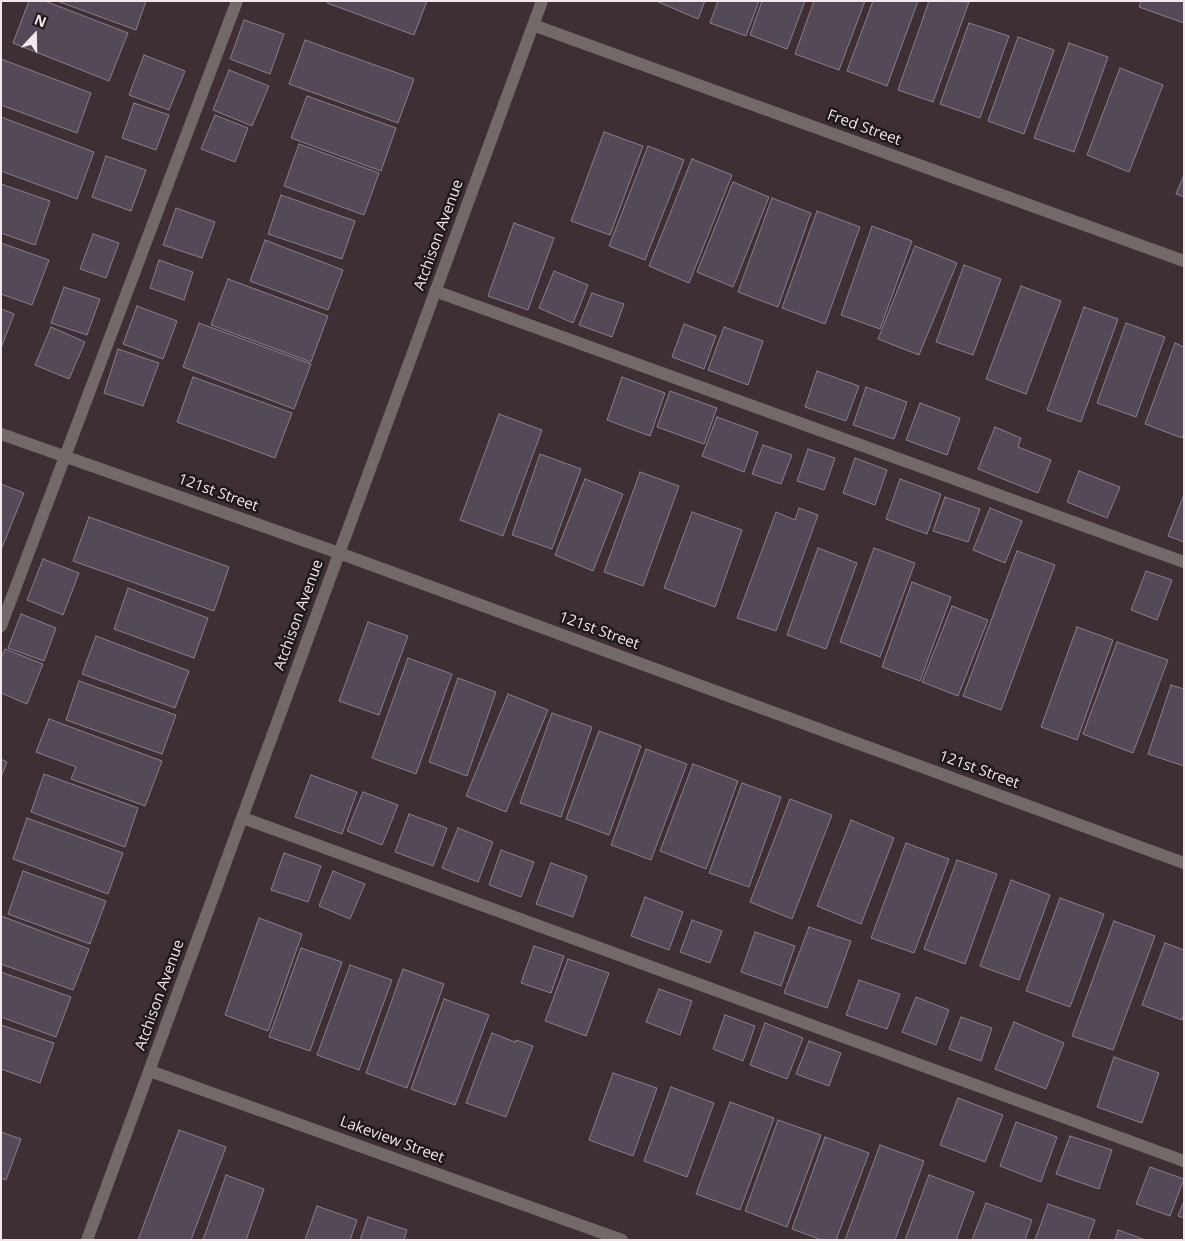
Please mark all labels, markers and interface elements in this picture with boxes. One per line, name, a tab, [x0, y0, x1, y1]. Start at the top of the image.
north arrow	[10, 10, 60, 60]
text: N	[32, 10, 49, 31]
street label: Fred Street	[825, 106, 903, 150]
street label: Atchison Avenue	[411, 177, 467, 293]
street label: 121st Street	[175, 470, 261, 516]
street label: Atchison Avenue	[271, 557, 327, 673]
street label: 121st Street	[556, 608, 642, 654]
street label: 121st Street	[936, 747, 1022, 793]
street label: Atchison Avenue	[132, 937, 188, 1053]
street label: Lakeview Street	[337, 1113, 447, 1167]

